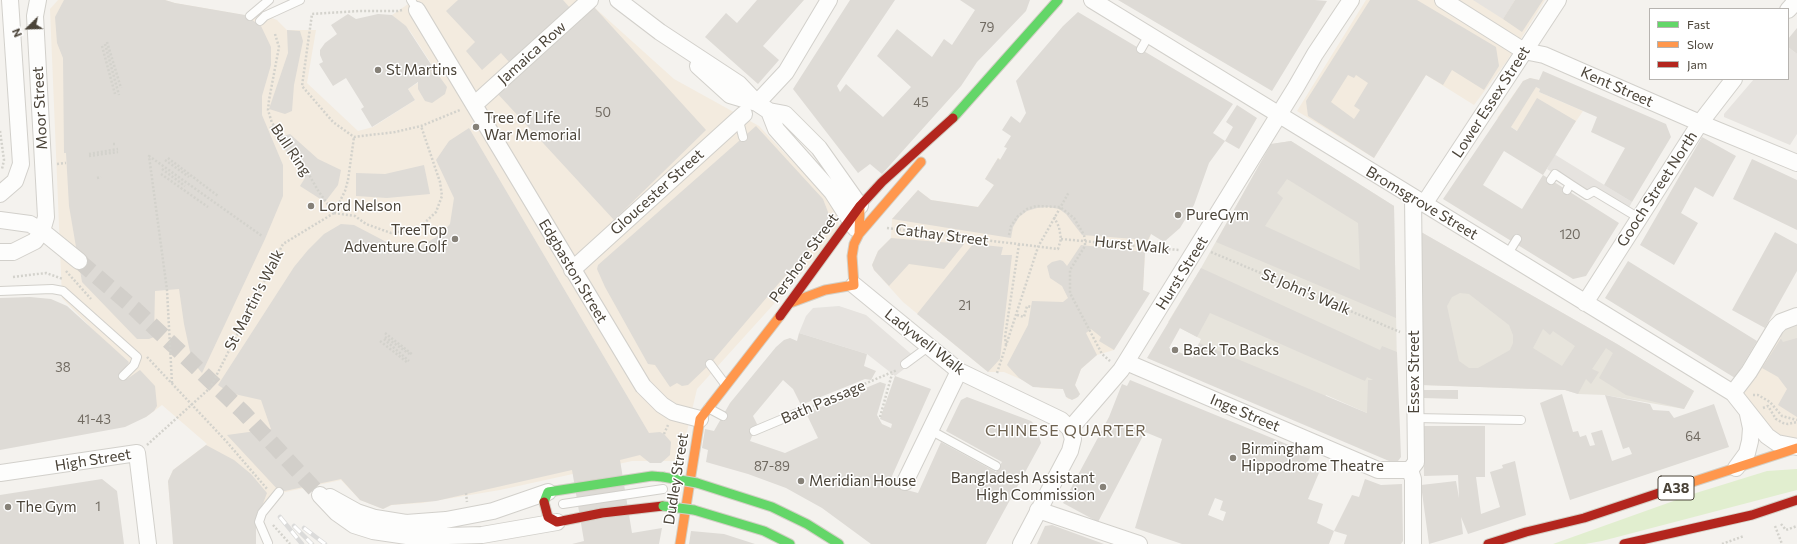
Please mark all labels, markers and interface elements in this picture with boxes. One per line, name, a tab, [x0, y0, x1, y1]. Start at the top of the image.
north arrow	[8, 8, 48, 48]
legend	[1649, 8, 1789, 80]
text: Fast	[1687, 17, 1710, 31]
street label: Jamaica Row	[494, 18, 570, 88]
house number: 79	[980, 20, 994, 36]
text: N	[9, 27, 24, 39]
text: Slow	[1687, 37, 1714, 51]
street label: Lower Essex Street	[1448, 43, 1534, 161]
text: Jam	[1687, 57, 1707, 71]
place label: St Martins	[386, 61, 457, 79]
street label: Kent Street	[1578, 63, 1656, 111]
marker: St Martins	[373, 65, 383, 75]
street label: Moor Street	[29, 66, 51, 150]
house number: 45	[913, 95, 929, 111]
house number: 50	[595, 105, 611, 121]
place label: Tree of Life War Memorial	[484, 109, 581, 144]
street label: Bull Ring	[267, 120, 315, 180]
marker: Tree of Life War Memorial	[471, 122, 481, 132]
street label: Gooch Street North	[1613, 128, 1701, 250]
street label: Gloucester Street	[607, 145, 707, 239]
street label: Bromsgrove Street	[1363, 162, 1481, 244]
place label: Lord Nelson	[319, 197, 401, 215]
marker: Lord Nelson	[306, 201, 316, 211]
place label: PureGym	[1186, 206, 1249, 224]
street label: Pershore Street	[766, 210, 842, 306]
marker: PureGym	[1173, 210, 1183, 220]
street label: Edgbaston Street	[535, 216, 611, 326]
street label: Cathay Street	[894, 220, 990, 250]
place label: TreeTop Adventure Golf	[344, 221, 447, 256]
house number: 120	[1559, 227, 1581, 243]
street label: Hurst Walk	[1094, 232, 1170, 258]
street label: Hurst Street	[1152, 233, 1212, 313]
marker: TreeTop Adventure Golf	[450, 234, 460, 244]
street label: St Martin's Walk	[221, 246, 287, 354]
street label: St John's Walk	[1259, 265, 1353, 319]
house number: 21	[959, 298, 971, 314]
street label: Ladywell Walk	[881, 305, 969, 379]
street label: Essex Street	[1405, 330, 1423, 414]
place label: Back To Backs	[1183, 341, 1279, 359]
marker: Back To Backs	[1170, 345, 1180, 355]
house number: 38	[55, 360, 71, 376]
street label: Bath Passage	[778, 376, 868, 428]
street label: Inge Street	[1207, 390, 1283, 436]
house number: 41-43	[77, 412, 111, 428]
district label: CHINESE QUARTER	[985, 421, 1147, 441]
house number: 64	[1685, 429, 1701, 445]
street label: Dudley Street	[660, 432, 692, 526]
place label: Birmingham Hippodrome Theatre	[1241, 440, 1384, 475]
street label: High Street	[54, 445, 132, 475]
marker: Birmingham Hippodrome Theatre	[1228, 453, 1238, 463]
house number: 87-89	[754, 459, 790, 475]
place label: Bangladesh Assistant High Commission	[951, 469, 1095, 504]
place label: Meridian House	[809, 472, 916, 490]
marker: Meridian House	[796, 476, 806, 486]
road number: A38	[1658, 476, 1694, 500]
marker: Bangladesh Assistant High Commission	[1098, 482, 1108, 492]
place label: The Gym	[16, 498, 76, 516]
house number: 1	[95, 499, 101, 515]
marker: The Gym	[3, 502, 13, 512]

